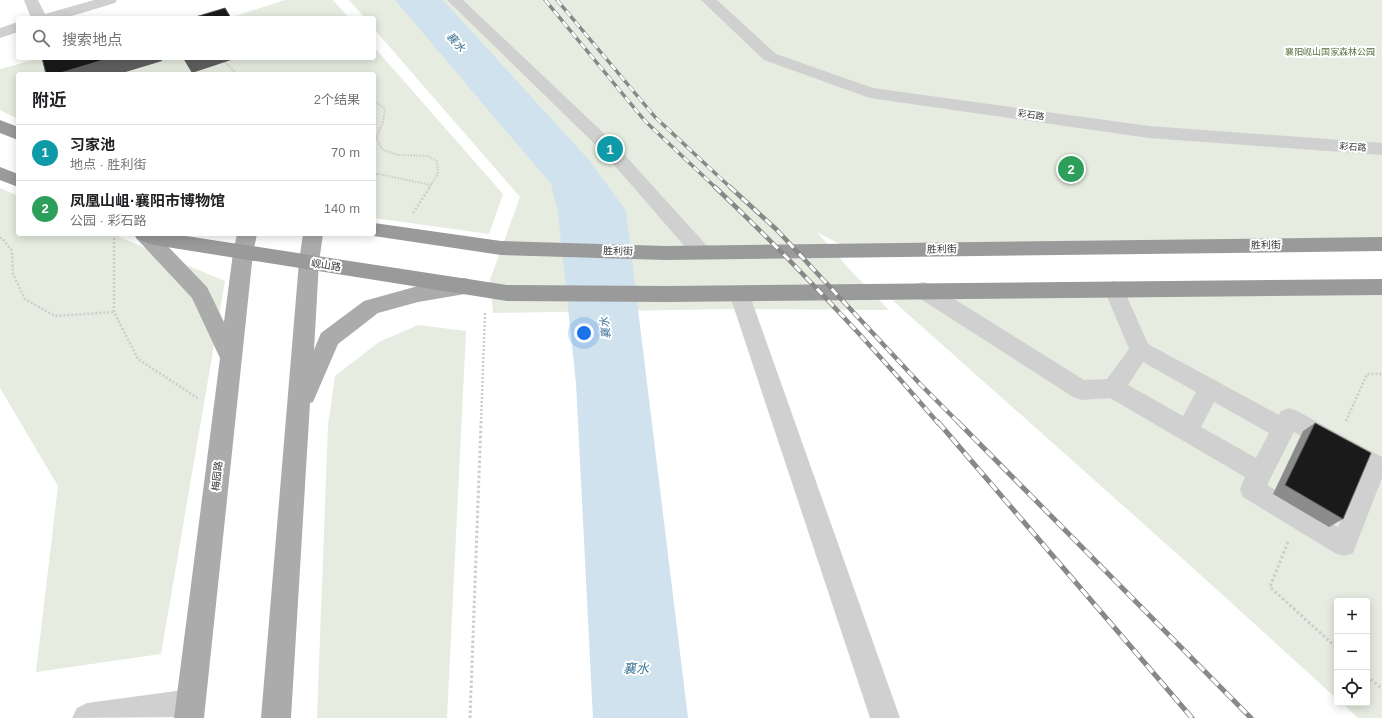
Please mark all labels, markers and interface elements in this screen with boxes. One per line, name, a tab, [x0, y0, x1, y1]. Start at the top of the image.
search box	[16, 16, 376, 60]
icon: search	[30, 27, 52, 49]
water label: 襄水	[444, 30, 468, 55]
text: 搜索地点	[62, 31, 122, 48]
park label: 襄阳岘山国家森林公园	[1285, 47, 1375, 57]
text: 附近	[32, 91, 66, 110]
text: 2个结果	[314, 92, 360, 107]
street label: 彩石路	[1017, 108, 1045, 122]
pin: 1	[597, 134, 623, 164]
text: 习家池	[70, 136, 115, 153]
street label: 彩石路	[1339, 141, 1367, 153]
text: 1	[41, 145, 49, 160]
text: 70 m	[331, 145, 360, 160]
pin: 2	[1058, 154, 1084, 184]
text: 地点 · 胜利街	[70, 157, 147, 172]
text: 凤凰山岨·襄阳市博物馆	[70, 192, 225, 209]
text: 2	[41, 201, 49, 216]
text: 140 m	[324, 201, 360, 216]
text: 公园 · 彩石路	[70, 213, 147, 228]
street label: 胜利街	[1251, 239, 1281, 251]
street label: 胜利街	[927, 243, 957, 255]
street label: 胜利街	[603, 245, 633, 257]
street label: 岘山路	[310, 257, 342, 273]
water label: 襄水	[598, 315, 612, 340]
your location	[574, 323, 594, 343]
street label: 梅园路	[210, 460, 224, 492]
map controls	[1334, 598, 1370, 706]
button: +	[1334, 598, 1370, 634]
button: −	[1334, 634, 1370, 670]
water label: 襄水	[623, 661, 650, 676]
button: locate	[1334, 670, 1370, 706]

